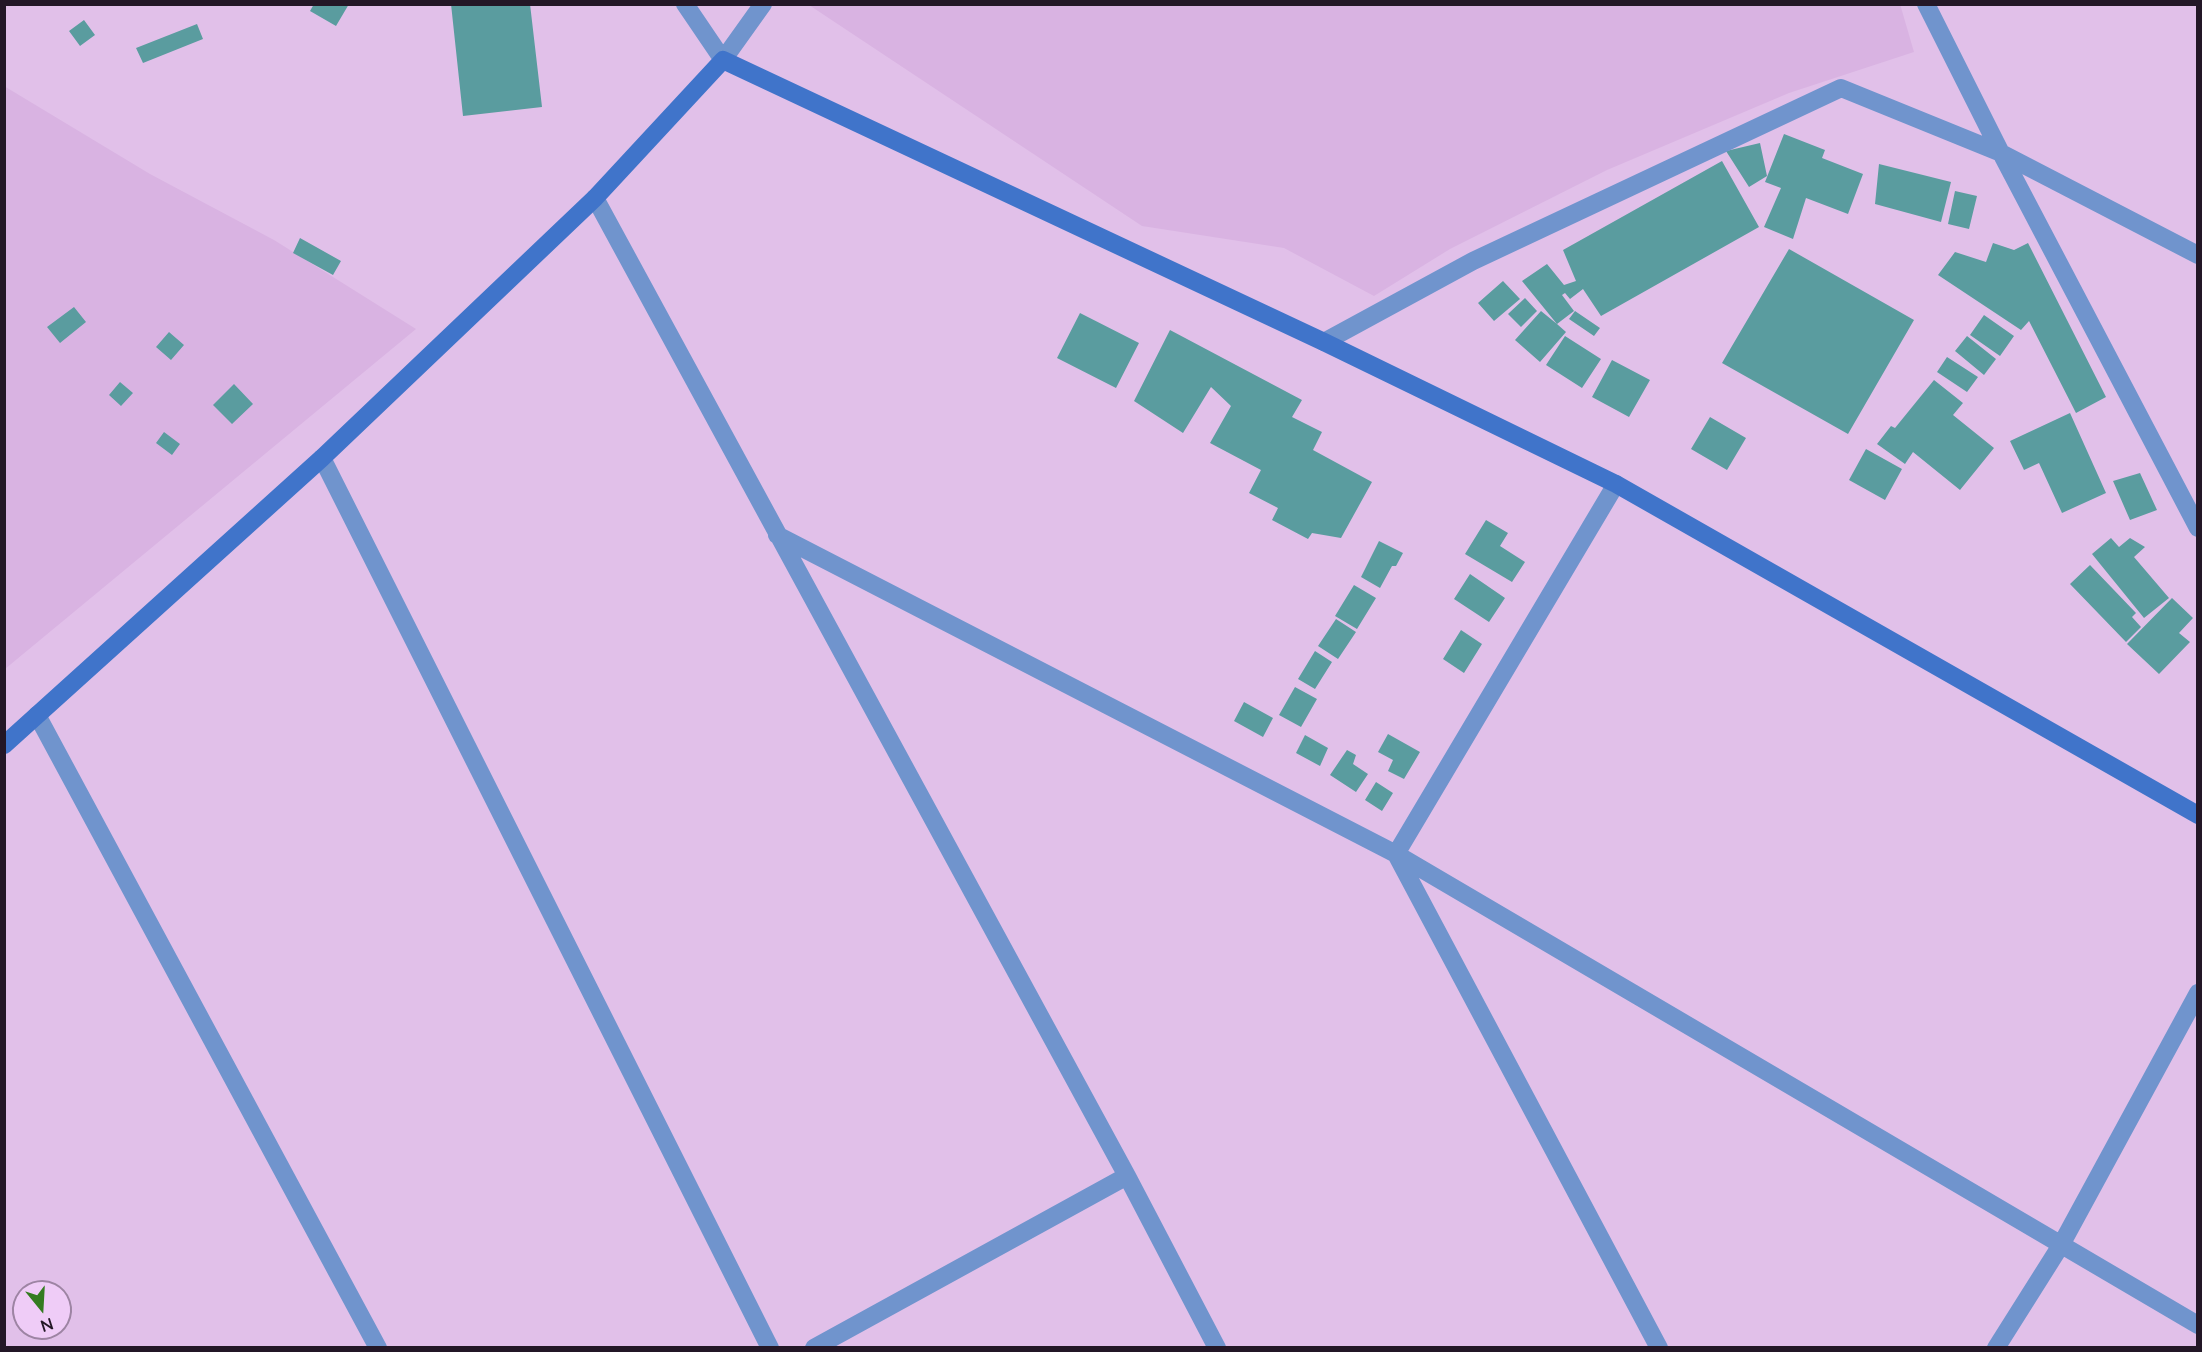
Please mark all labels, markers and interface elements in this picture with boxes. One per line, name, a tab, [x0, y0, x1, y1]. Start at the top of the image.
north arrow	[12, 1280, 72, 1340]
text: N	[38, 1315, 56, 1337]

